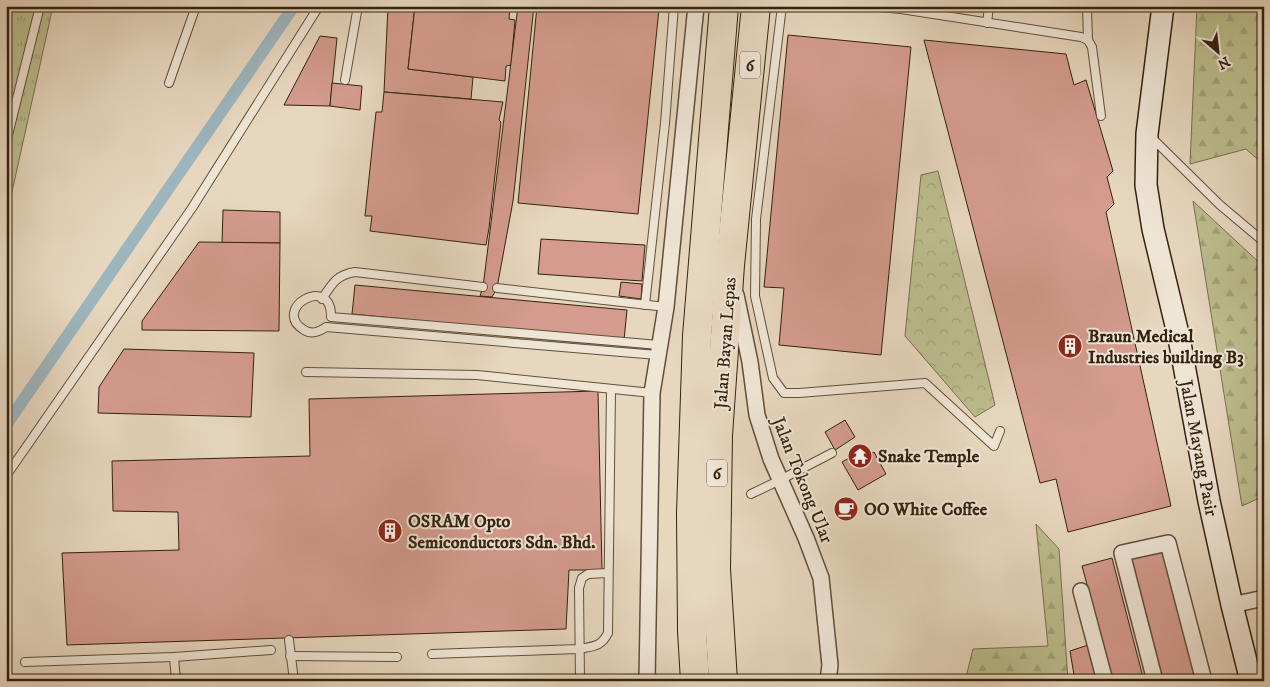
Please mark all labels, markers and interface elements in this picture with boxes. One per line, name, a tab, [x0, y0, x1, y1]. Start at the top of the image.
north arrow	[1192, 28, 1242, 78]
road number: 6	[740, 52, 760, 78]
text: N	[1214, 52, 1233, 73]
street label: Jalan Bayan Lepas	[710, 276, 742, 412]
place label: Braun Medical Industries building B3	[1088, 326, 1244, 369]
building icon: Braun Medical Industries building B3	[1057, 333, 1083, 359]
street label: Jalan Mayang Pasir	[1174, 376, 1222, 519]
street label: Jalan Tokong Ular	[766, 412, 838, 547]
temple icon: Snake Temple	[847, 443, 873, 469]
place label: Snake Temple	[878, 446, 980, 468]
road number: 6	[707, 459, 727, 486]
cafe icon: OO White Coffee	[833, 496, 859, 522]
place label: OO White Coffee	[864, 499, 988, 521]
place label: OSRAM Opto Semiconductors Sdn. Bhd.	[408, 511, 595, 554]
building icon: OSRAM Opto Semiconductors Sdn. Bhd.	[377, 518, 403, 544]

